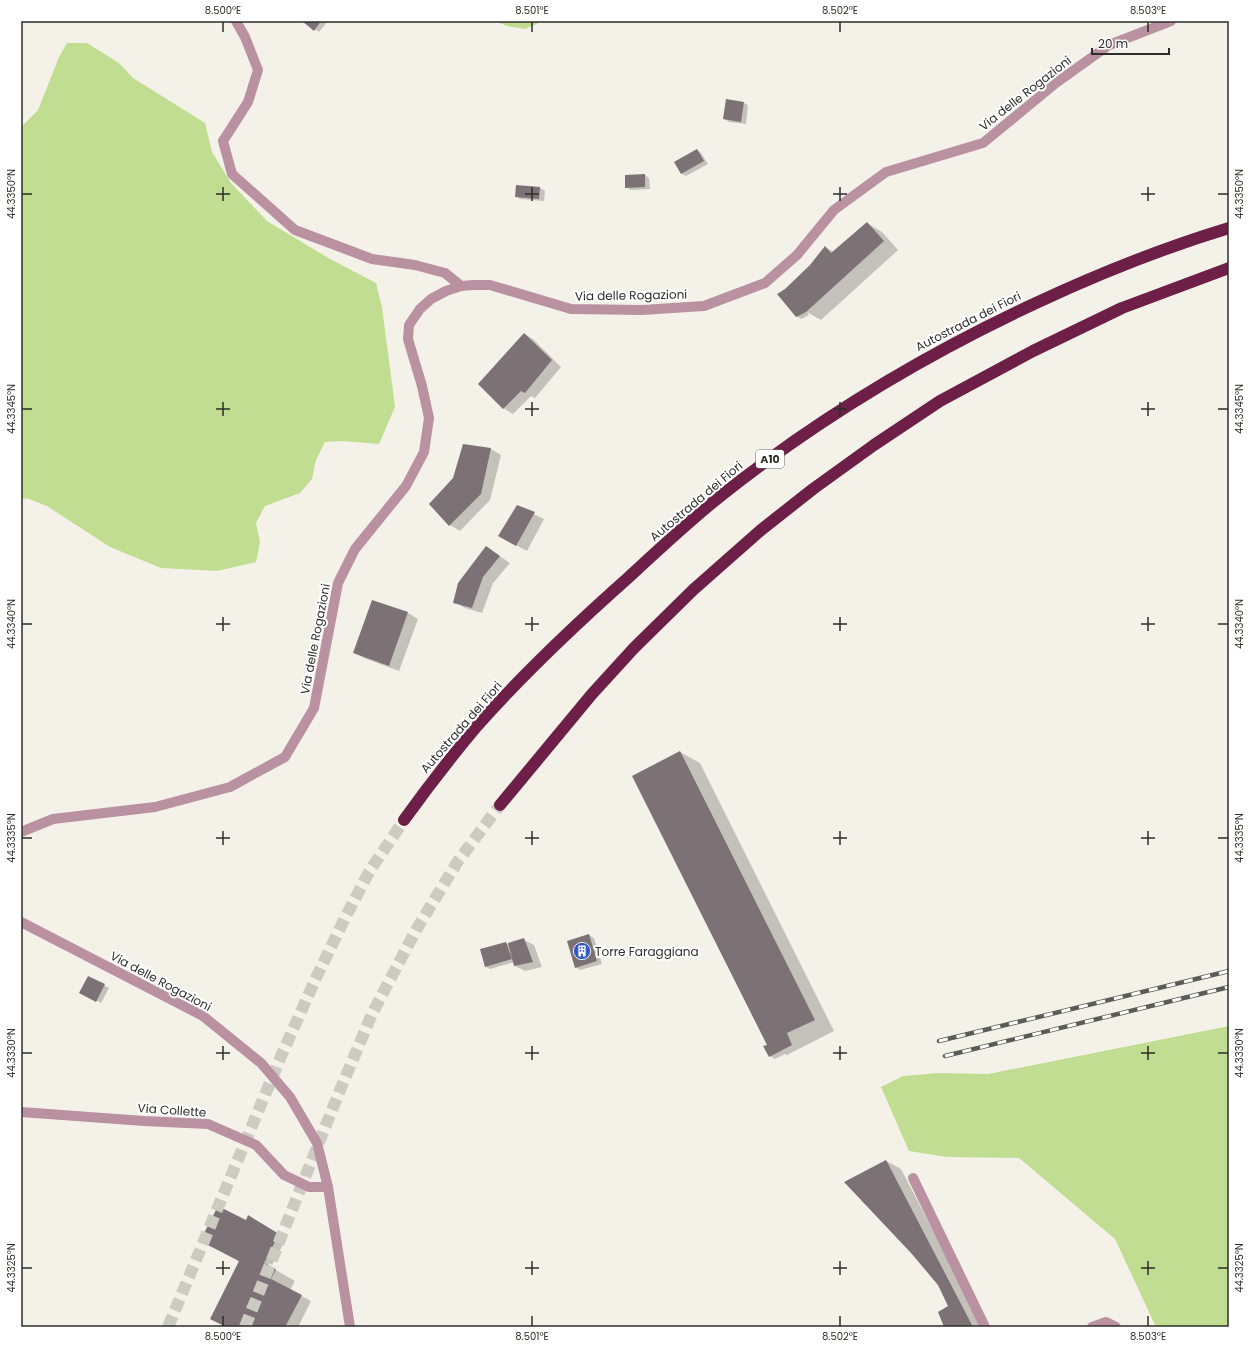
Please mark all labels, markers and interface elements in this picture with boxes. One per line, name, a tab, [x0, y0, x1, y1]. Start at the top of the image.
text: 8.500°E	[205, 3, 241, 18]
text: 8.501°E	[515, 3, 549, 18]
text: 8.502°E	[822, 3, 858, 18]
text: 8.503°E	[1130, 3, 1166, 18]
scale bar	[1092, 30, 1169, 56]
text: 20 m	[1098, 35, 1128, 52]
street label: Via delle Rogazioni	[975, 52, 1075, 134]
text: 44.3350°N	[4, 169, 19, 219]
text: 44.3350°N	[1232, 169, 1247, 219]
street label: Via delle Rogazioni	[575, 286, 687, 304]
street label: Autostrada dei Fiori	[912, 287, 1024, 355]
text: 44.3345°N	[4, 384, 19, 434]
text: 44.3345°N	[1232, 384, 1247, 434]
road number: A10	[756, 450, 784, 468]
street label: Autostrada dei Fiori	[646, 457, 746, 545]
street label: Via delle Rogazioni	[296, 582, 334, 696]
text: 44.3340°N	[4, 599, 19, 649]
text: 44.3340°N	[1232, 599, 1247, 649]
street label: Autostrada dei Fiori	[416, 678, 506, 776]
text: 44.3335°N	[4, 813, 19, 863]
text: 44.3335°N	[1232, 813, 1247, 863]
building icon: Torre Faraggiana	[572, 941, 592, 961]
place label: Torre Faraggiana	[595, 943, 699, 960]
street label: Via delle Rogazioni	[107, 947, 215, 1015]
text: 44.3330°N	[4, 1028, 19, 1078]
text: 44.3330°N	[1232, 1028, 1247, 1078]
street label: Via Collette	[137, 1099, 207, 1121]
text: 44.3325°N	[4, 1243, 19, 1293]
text: 44.3325°N	[1232, 1243, 1247, 1293]
text: 8.500°E	[205, 1329, 241, 1344]
text: 8.501°E	[515, 1329, 549, 1344]
text: 8.502°E	[822, 1329, 858, 1344]
text: 8.503°E	[1130, 1329, 1166, 1344]

